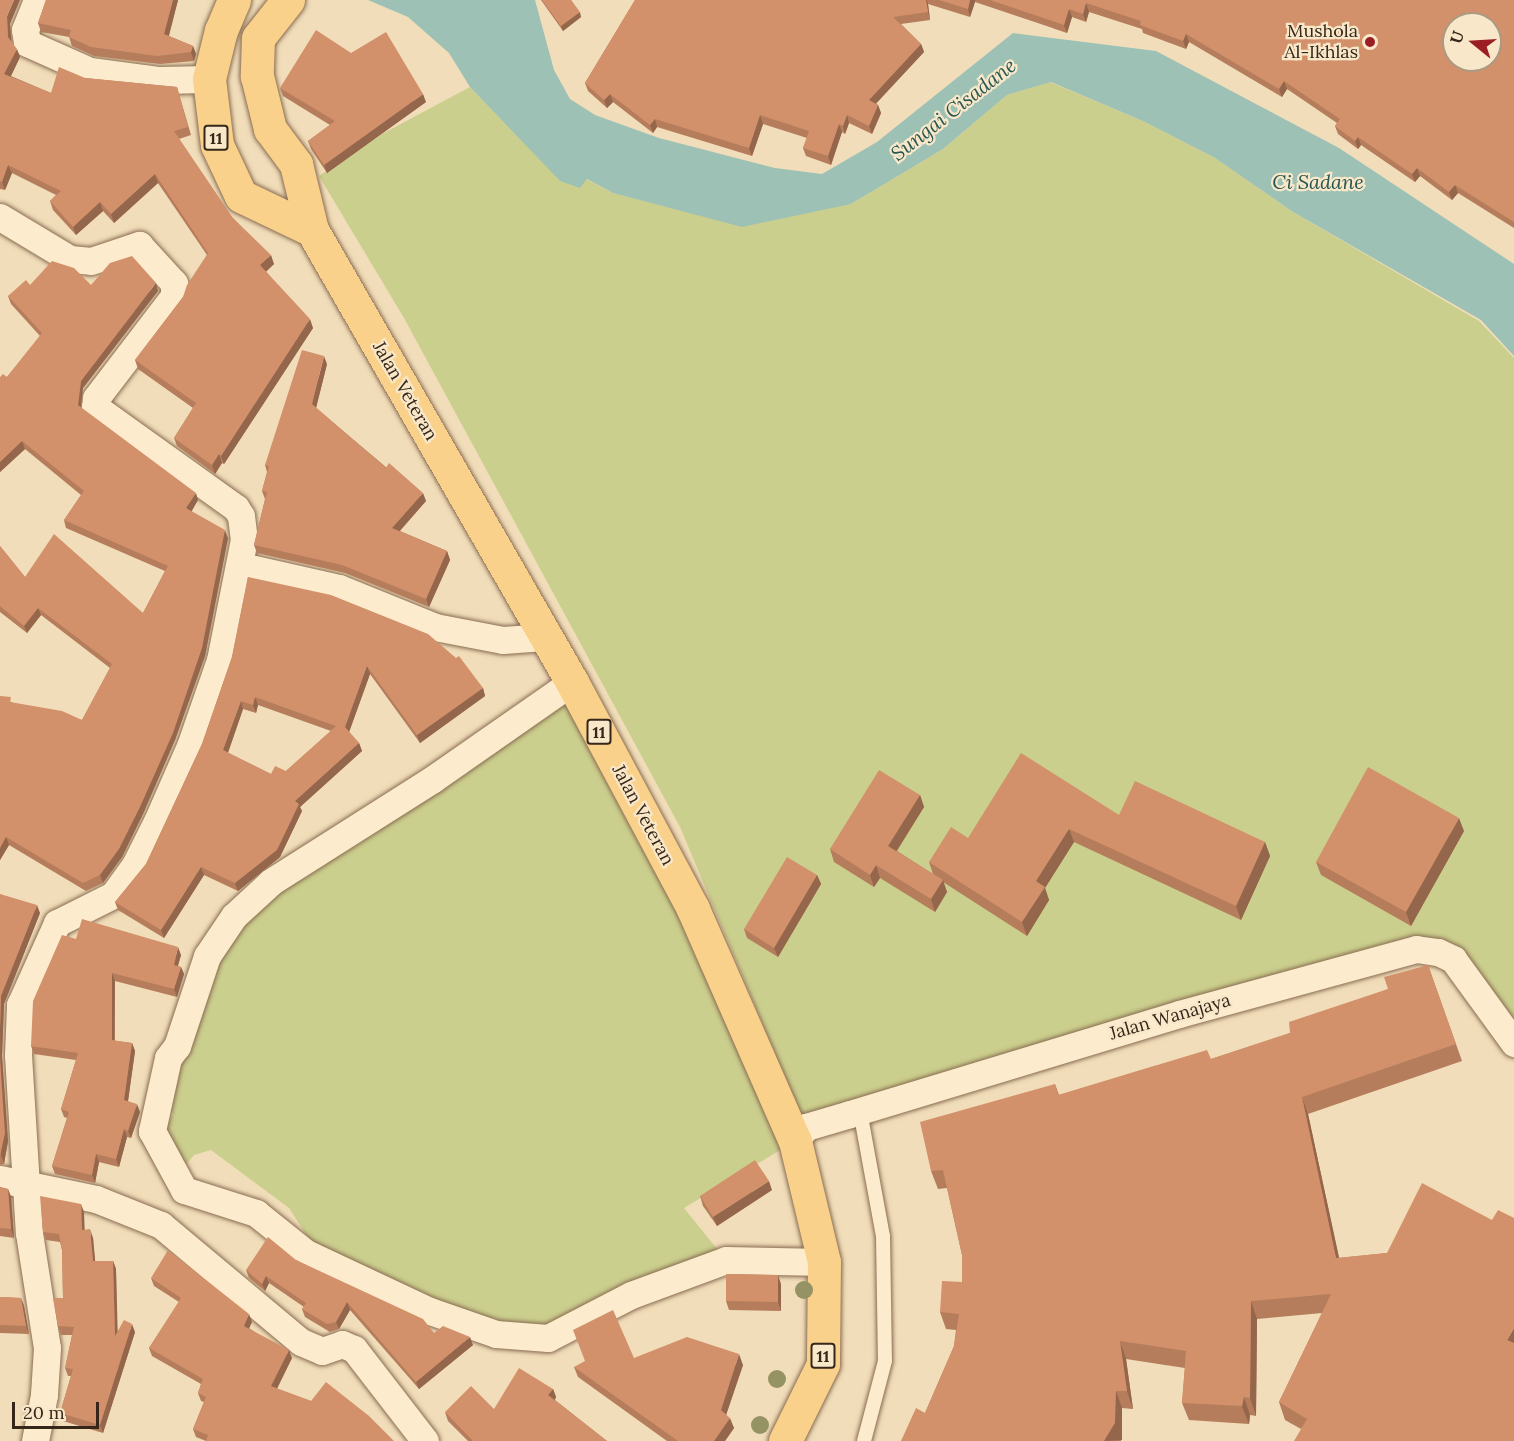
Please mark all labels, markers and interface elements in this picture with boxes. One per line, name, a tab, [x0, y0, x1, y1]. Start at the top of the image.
north arrow	[1442, 12, 1502, 72]
place label: Mushola Al-Ikhlas	[1284, 21, 1358, 63]
text: U	[1445, 28, 1468, 46]
marker: Mushola Al-Ikhlas	[1363, 35, 1377, 49]
water label: Sungai Cisadane	[886, 53, 1020, 165]
road number: 11	[202, 125, 230, 151]
water label: Ci Sadane	[1272, 169, 1364, 193]
street label: Jalan Veteran	[368, 338, 442, 444]
road number: 11	[586, 719, 612, 745]
street label: Jalan Veteran	[607, 761, 679, 869]
street label: Jalan Wanajaya	[1107, 989, 1233, 1045]
road number: 11	[810, 1343, 836, 1369]
scale bar	[15, 1390, 102, 1428]
text: 20 m	[23, 1401, 65, 1424]

